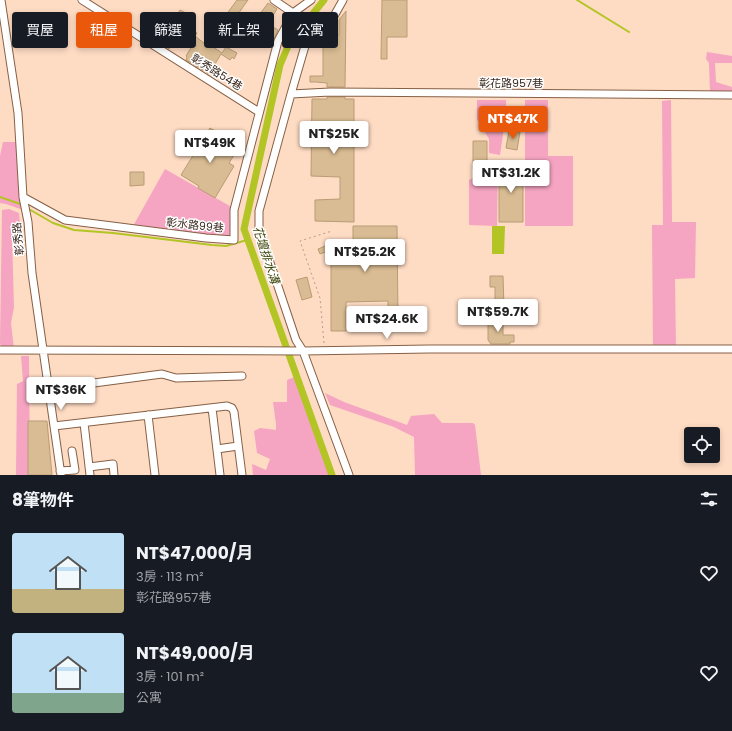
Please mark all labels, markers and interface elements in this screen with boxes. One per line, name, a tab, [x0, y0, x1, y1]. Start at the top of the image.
chip: 買屋	[12, 12, 68, 48]
chip: 租屋	[76, 12, 132, 48]
chip: 篩選	[140, 12, 196, 48]
chip: 新上架	[204, 12, 274, 48]
chip: 公寓	[282, 12, 338, 48]
street label: 彰秀路54巷	[188, 50, 246, 94]
street label: 彰花路957巷	[479, 75, 543, 91]
pin: NT$47K	[480, 106, 546, 140]
text: NT$47K	[488, 109, 538, 128]
pin: NT$25K	[301, 121, 367, 155]
text: NT$25K	[309, 124, 359, 143]
pin: NT$49K	[177, 130, 243, 164]
text: NT$49K	[184, 133, 236, 152]
pin: NT$31.2K	[470, 160, 552, 194]
text: NT$31.2K	[482, 163, 540, 182]
street label: 彰水路99巷	[165, 214, 225, 236]
street label: 彰秀路	[8, 222, 28, 256]
water label: 花壇排水溝	[249, 224, 284, 288]
pin: NT$25.2K	[324, 239, 406, 273]
text: NT$25.2K	[334, 242, 396, 261]
pin: NT$59.7K	[457, 299, 539, 333]
text: NT$59.7K	[467, 302, 529, 321]
pin: NT$24.6K	[346, 306, 428, 340]
text: NT$24.6K	[355, 309, 419, 328]
pin: NT$36K	[28, 377, 94, 411]
text: NT$36K	[35, 380, 87, 399]
map controls	[684, 427, 720, 463]
button: locate	[684, 427, 720, 463]
text: 8筆物件	[12, 488, 74, 512]
icon: filters	[698, 488, 720, 510]
text: NT$47,000/月	[136, 541, 253, 565]
icon: home	[44, 549, 92, 597]
icon: heart	[698, 562, 720, 584]
text: 3房 · 113 m²	[136, 567, 203, 586]
text: 彰花路957巷	[136, 588, 211, 607]
text: NT$49,000/月	[136, 641, 255, 665]
icon: home	[44, 649, 92, 697]
icon: heart	[698, 662, 720, 684]
text: 3房 · 101 m²	[136, 667, 204, 686]
text: 公寓	[136, 688, 162, 707]

